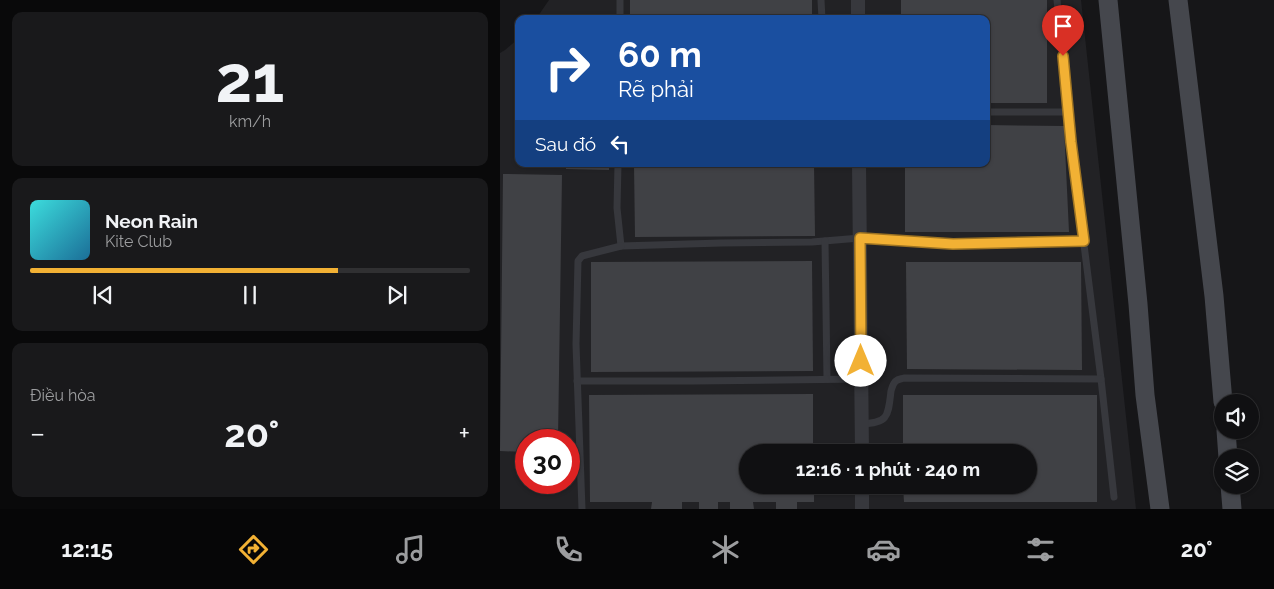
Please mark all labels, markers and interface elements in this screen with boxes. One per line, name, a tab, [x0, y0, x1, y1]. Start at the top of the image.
pin	[1042, 5, 1084, 56]
icon: arrive	[1049, 12, 1077, 40]
text: 60 m	[618, 34, 702, 75]
icon: right	[535, 35, 600, 100]
text: 21	[216, 41, 284, 117]
text: Rẽ phải	[618, 76, 694, 102]
text: km/h	[229, 112, 271, 131]
icon: left	[606, 130, 634, 158]
text: Sau đó	[535, 133, 596, 155]
text: Neon Rain	[105, 210, 198, 232]
text: Kite Club	[105, 232, 172, 251]
icon: previous	[89, 281, 117, 309]
icon: pause	[236, 281, 264, 309]
icon: next	[383, 281, 411, 309]
position arrow	[834, 334, 886, 386]
text: Điều hòa	[30, 386, 96, 405]
map controls	[1214, 394, 1259, 494]
button: sound	[1214, 394, 1259, 439]
text: 20°	[224, 411, 279, 456]
text: −	[30, 417, 45, 450]
text: +	[458, 417, 470, 450]
speed limit sign: 30	[515, 429, 580, 494]
button: layers	[1214, 449, 1259, 494]
text: 12:16 · 1 phút · 240 m	[796, 458, 980, 480]
icon: directions	[236, 532, 271, 567]
icon: music	[393, 532, 428, 567]
icon: phone	[551, 532, 586, 567]
icon: climate	[708, 532, 743, 567]
icon: car	[866, 532, 901, 567]
icon: filters	[1023, 532, 1058, 567]
text: 12:15	[61, 536, 113, 562]
text: 20°	[1181, 536, 1213, 562]

